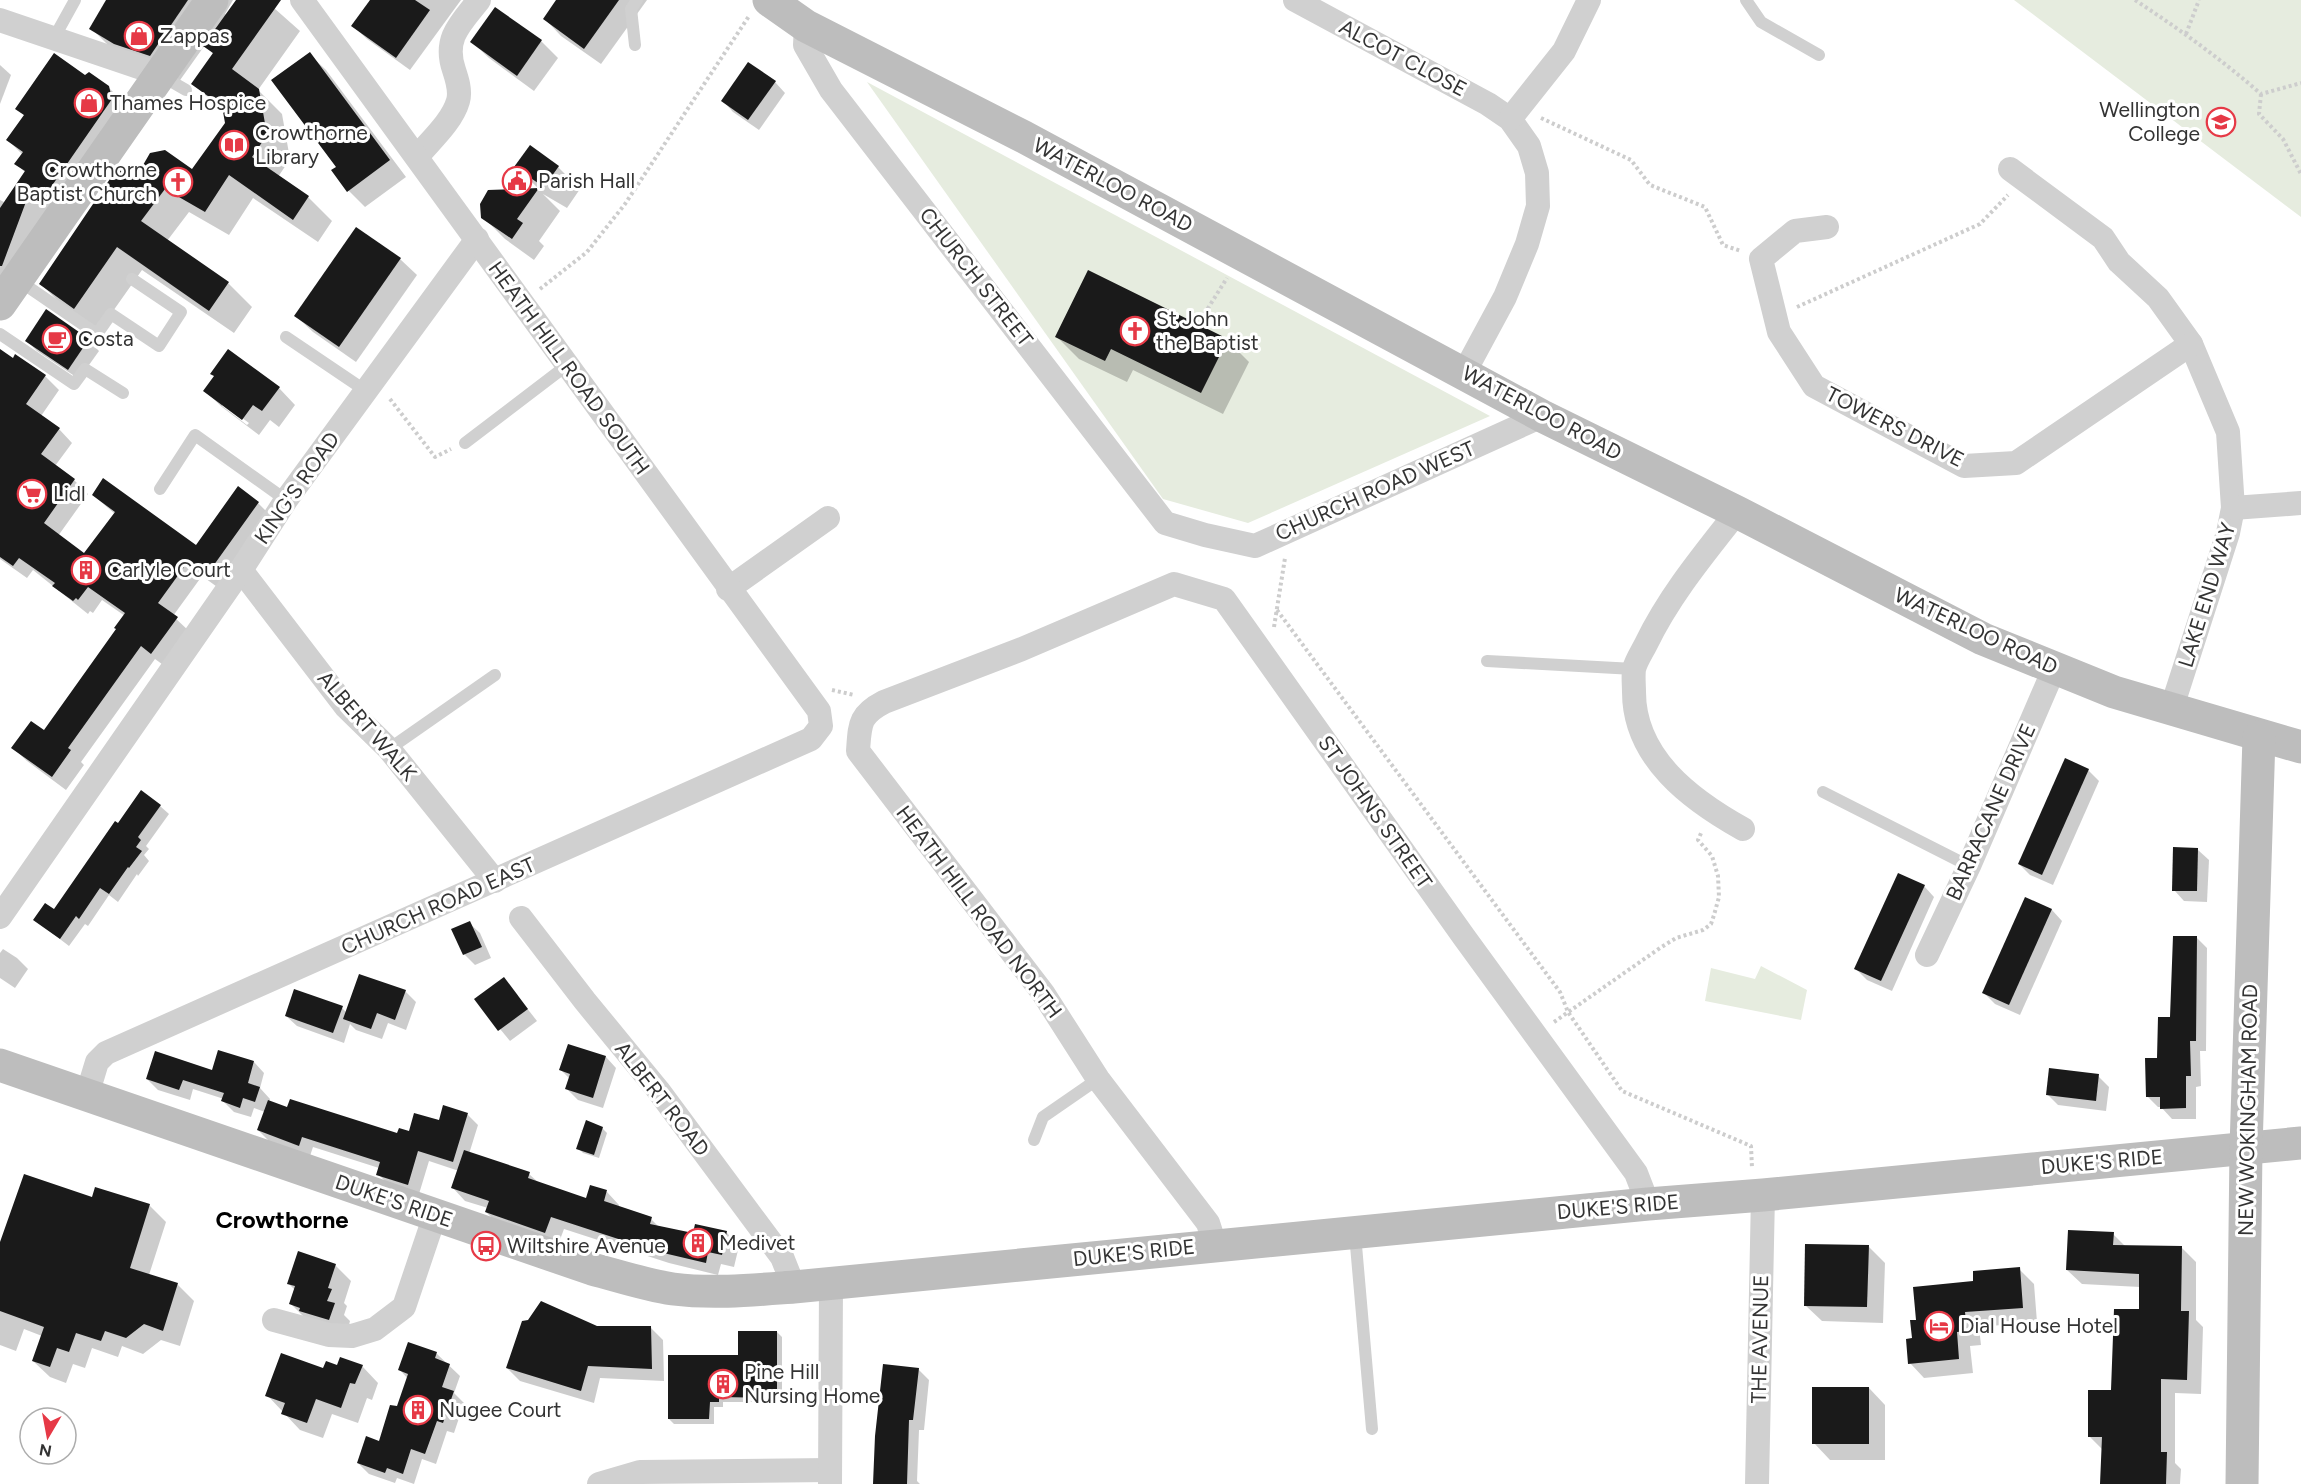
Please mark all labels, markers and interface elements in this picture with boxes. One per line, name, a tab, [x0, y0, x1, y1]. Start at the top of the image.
street label: ALCOT CLOSE	[1335, 14, 1471, 102]
shop icon: Zappas	[123, 20, 155, 52]
place label: Zappas	[160, 23, 230, 48]
shop icon: Thames Hospice	[73, 87, 105, 119]
place label: Thames Hospice	[110, 90, 266, 115]
place label: Wellington College	[2099, 97, 2200, 146]
school or university icon: Wellington College	[2205, 106, 2237, 138]
place label: Crowthorne Library	[255, 120, 368, 169]
library icon: Crowthorne Library	[218, 129, 250, 161]
street label: WATERLOO ROAD	[1029, 132, 1197, 237]
place label: Crowthorne Baptist Church	[17, 157, 157, 206]
public building icon: Parish Hall	[501, 165, 533, 197]
church icon: Crowthorne Baptist Church	[162, 166, 194, 198]
place label: Parish Hall	[538, 168, 635, 193]
street label: CHURCH STREET	[914, 202, 1039, 351]
street label: HEATH HILL ROAD SOUTH	[484, 256, 655, 479]
place label: St John the Baptist	[1156, 306, 1259, 355]
church icon: St John the Baptist	[1119, 315, 1151, 347]
cafe icon: Costa	[41, 323, 73, 355]
place label: Costa	[78, 326, 134, 351]
street label: WATERLOO ROAD	[1458, 360, 1626, 465]
street label: TOWERS DRIVE	[1822, 381, 1969, 472]
street label: KING'S ROAD	[249, 427, 344, 549]
street label: CHURCH ROAD WEST	[1271, 435, 1479, 546]
supermarket icon: Lidl	[16, 478, 48, 510]
place label: Lidl	[53, 481, 86, 506]
street label: LAKE END WAY	[2173, 519, 2240, 670]
building icon: Carlyle Court	[70, 554, 102, 586]
place label: Carlyle Court	[107, 557, 231, 582]
street label: WATERLOO ROAD	[1891, 582, 2062, 679]
street label: ALBERT WALK	[313, 666, 422, 786]
street label: BARRACANE DRIVE	[1940, 720, 2041, 904]
street label: ST JOHNS STREET	[1313, 730, 1438, 893]
street label: HEATH HILL ROAD NORTH	[891, 801, 1067, 1023]
street label: CHURCH ROAD EAST	[337, 851, 539, 960]
street label: NEW WOKINGHAM ROAD	[2233, 984, 2262, 1236]
street label: ALBERT ROAD	[610, 1036, 715, 1161]
street label: DUKE'S RIDE	[2040, 1144, 2164, 1179]
street label: DUKE'S RIDE	[332, 1169, 456, 1232]
street label: DUKE'S RIDE	[1556, 1189, 1680, 1224]
district label: Crowthorne	[215, 1205, 349, 1234]
building icon: Medivet	[682, 1227, 714, 1259]
bus stop icon: Wiltshire Avenue	[470, 1230, 502, 1262]
place label: Medivet	[719, 1230, 796, 1255]
place label: Wiltshire Avenue	[507, 1233, 666, 1258]
street label: DUKE'S RIDE	[1072, 1234, 1196, 1271]
street label: THE AVENUE	[1746, 1274, 1773, 1404]
hotel icon: Dial House Hotel	[1923, 1310, 1955, 1342]
place label: Dial House Hotel	[1960, 1313, 2118, 1338]
place label: Pine Hill Nursing Home	[744, 1359, 880, 1408]
building icon: Pine Hill Nursing Home	[707, 1368, 739, 1400]
building icon: Nugee Court	[402, 1394, 434, 1426]
place label: Nugee Court	[439, 1397, 562, 1422]
north arrow	[18, 1406, 78, 1466]
text: N	[38, 1440, 53, 1461]

